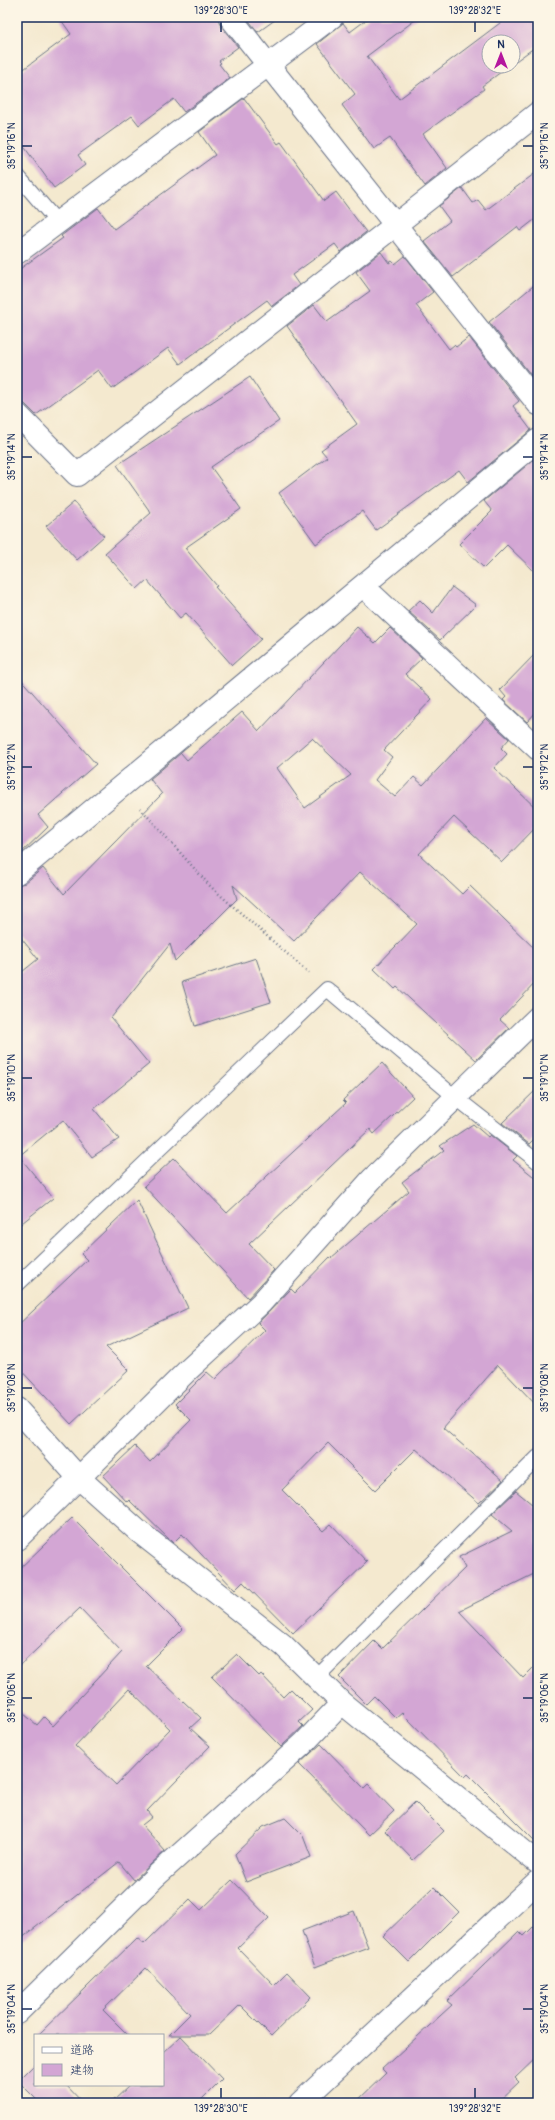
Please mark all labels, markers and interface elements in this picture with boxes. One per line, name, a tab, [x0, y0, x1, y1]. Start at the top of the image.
text: 139°28'30"E	[194, 5, 248, 17]
text: 139°28'32"E	[449, 5, 501, 17]
north arrow	[481, 34, 521, 74]
text: N	[497, 38, 505, 51]
text: 35°19'16"N	[6, 122, 18, 169]
text: 35°19'16"N	[539, 122, 551, 169]
text: 35°19'14"N	[6, 433, 18, 480]
text: 35°19'14"N	[539, 433, 551, 480]
text: 35°19'12"N	[6, 743, 18, 790]
text: 35°19'12"N	[539, 743, 551, 790]
text: 35°19'10"N	[6, 1054, 18, 1102]
text: 35°19'10"N	[539, 1054, 551, 1102]
text: 35°19'08"N	[6, 1363, 18, 1413]
text: 35°19'08"N	[539, 1363, 551, 1413]
text: 35°19'06"N	[6, 1673, 18, 1723]
text: 35°19'06"N	[539, 1673, 551, 1723]
text: 35°19'04"N	[6, 1984, 18, 2034]
text: 35°19'04"N	[539, 1984, 551, 2034]
legend	[34, 2034, 164, 2086]
text: 道路	[70, 2043, 94, 2058]
text: 建物	[70, 2063, 94, 2078]
text: 139°28'30"E	[194, 2103, 248, 2115]
text: 139°28'32"E	[449, 2103, 501, 2115]

